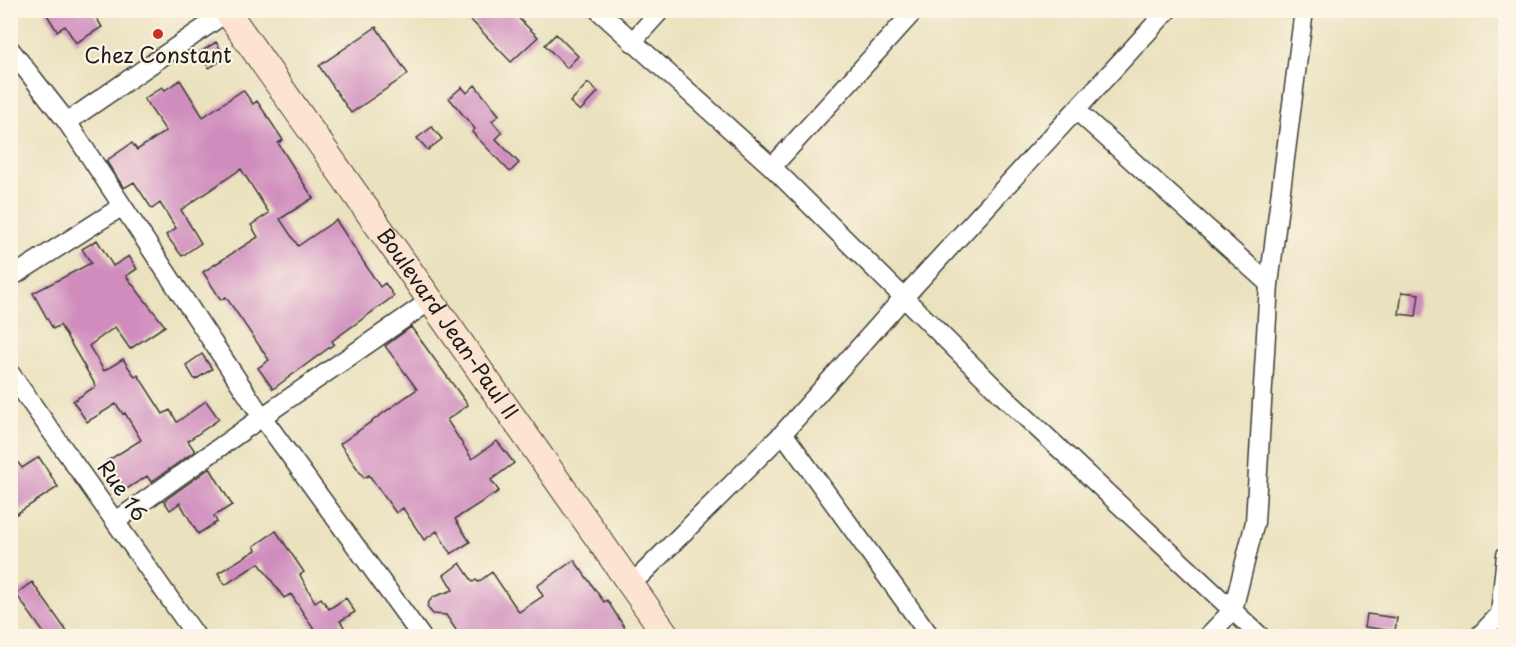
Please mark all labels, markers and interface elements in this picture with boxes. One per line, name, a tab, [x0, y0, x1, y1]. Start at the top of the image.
marker: Chez Constant	[151, 27, 165, 41]
place label: Chez Constant	[84, 38, 232, 70]
street label: Boulevard Jean-Paul II	[370, 221, 527, 425]
street label: Rue 16	[91, 453, 156, 527]

